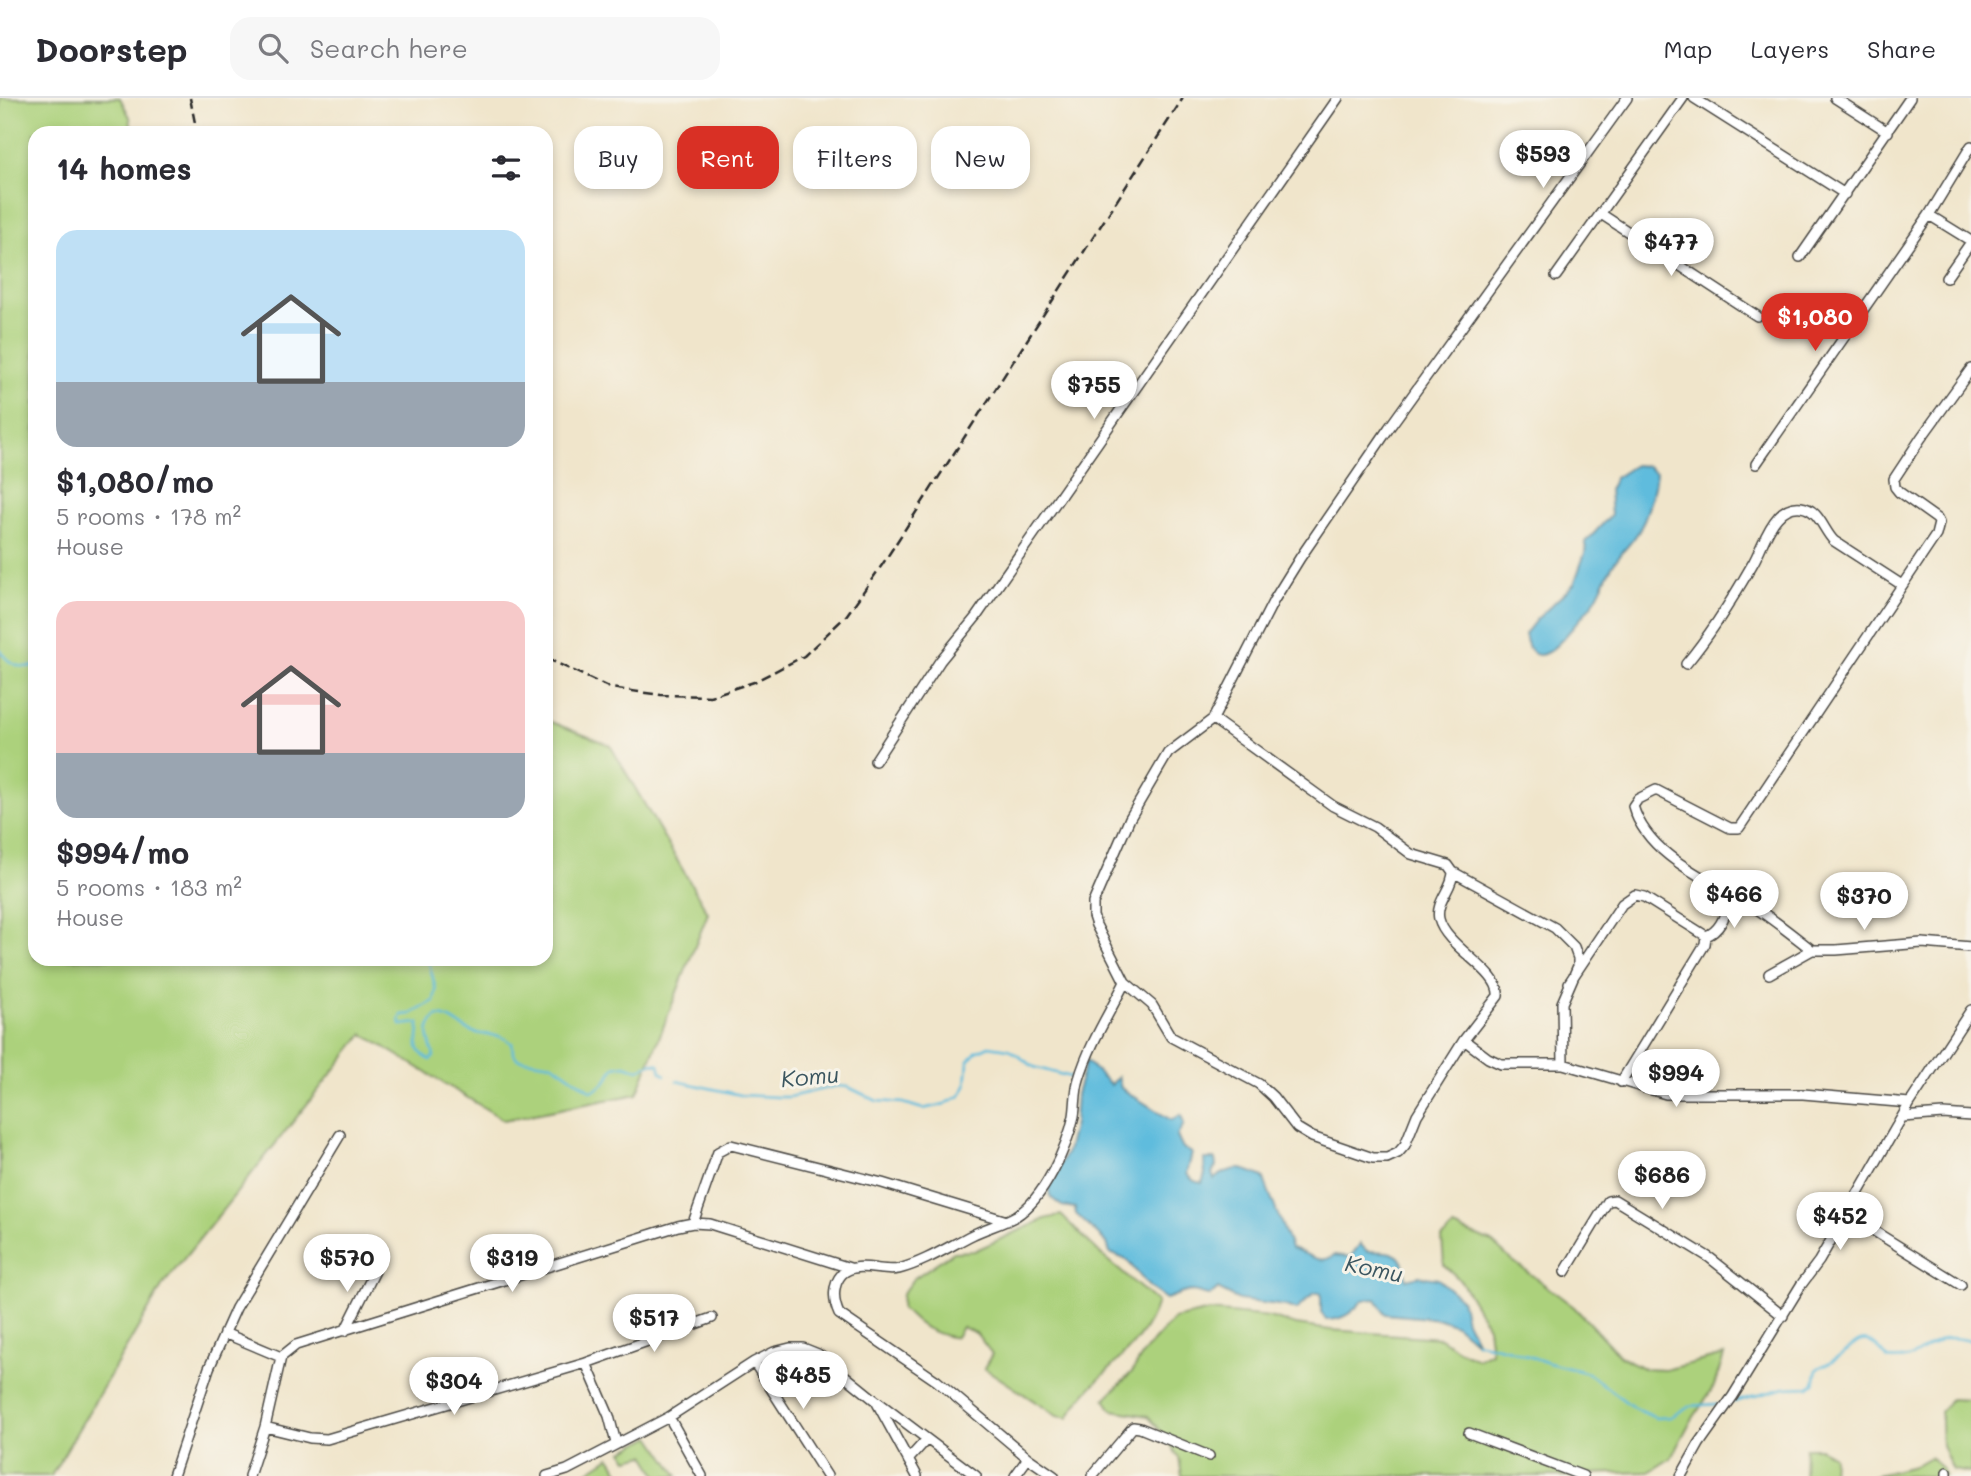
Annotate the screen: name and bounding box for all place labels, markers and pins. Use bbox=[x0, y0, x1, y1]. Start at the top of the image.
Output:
pin: $593 bbox=[1502, 130, 1584, 190]
pin: $477 bbox=[1630, 218, 1712, 278]
pin: $1,080 bbox=[1758, 294, 1872, 353]
pin: $755 bbox=[1053, 362, 1135, 421]
pin: $466 bbox=[1693, 870, 1775, 930]
pin: $370 bbox=[1823, 872, 1905, 932]
pin: $994 bbox=[1635, 1049, 1717, 1109]
pin: $686 bbox=[1621, 1152, 1703, 1211]
pin: $452 bbox=[1799, 1192, 1881, 1252]
pin: $570 bbox=[306, 1234, 388, 1294]
pin: $319 bbox=[471, 1234, 553, 1294]
pin: $517 bbox=[613, 1294, 695, 1354]
pin: $485 bbox=[762, 1352, 844, 1411]
pin: $304 bbox=[413, 1358, 495, 1417]

